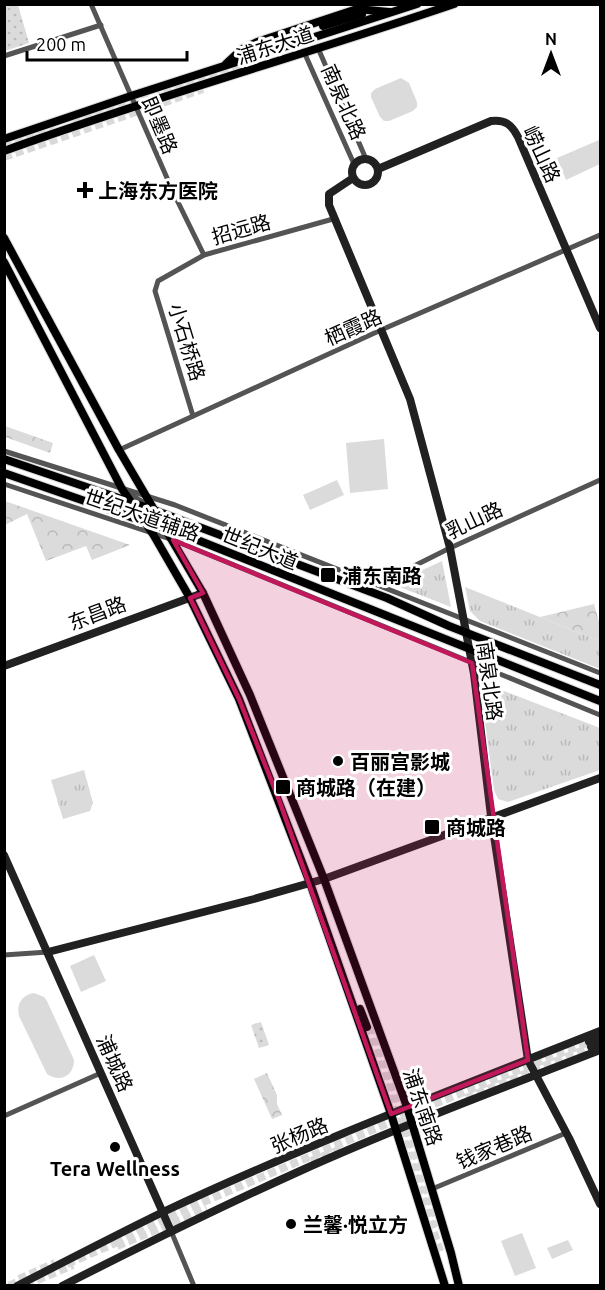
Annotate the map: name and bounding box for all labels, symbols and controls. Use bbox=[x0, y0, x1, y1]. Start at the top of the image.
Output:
street label: 浦东大道 bbox=[233, 22, 317, 68]
scale bar bbox=[27, 24, 188, 62]
north arrow bbox=[521, 24, 581, 84]
text: N bbox=[545, 30, 557, 48]
text: 200 m bbox=[36, 34, 86, 54]
street label: 南泉北路 bbox=[317, 61, 371, 143]
street label: 即墨路 bbox=[138, 93, 182, 157]
street label: 崂山路 bbox=[519, 122, 565, 186]
place label: 上海东方医院 bbox=[98, 179, 218, 202]
marker: 上海东方医院 bbox=[76, 181, 94, 199]
street label: 招远路 bbox=[209, 210, 273, 248]
street label: 小石桥路 bbox=[164, 300, 210, 384]
street label: 栖霞路 bbox=[321, 304, 385, 350]
street label: 世纪大道辅路 bbox=[82, 485, 202, 545]
street label: 乳山路 bbox=[442, 497, 506, 543]
street label: 世纪大道 bbox=[219, 522, 301, 574]
place label: 浦东南路 bbox=[342, 564, 422, 587]
marker: 浦东南路 bbox=[319, 566, 337, 584]
street label: 东昌路 bbox=[65, 592, 129, 634]
street label: 南泉北路 bbox=[473, 640, 507, 722]
place label: 百丽宫影城 bbox=[350, 750, 450, 773]
marker: 百丽宫影城 bbox=[331, 754, 345, 768]
place label: 商城路（在建） bbox=[296, 776, 436, 799]
marker: 商城路（在建） bbox=[274, 778, 292, 796]
place label: 商城路 bbox=[446, 816, 506, 839]
marker: 商城路 bbox=[423, 818, 441, 836]
street label: 浦城路 bbox=[92, 1031, 138, 1095]
street label: 浦东南路 bbox=[399, 1065, 447, 1149]
street label: 张杨路 bbox=[267, 1113, 331, 1157]
street label: 钱家巷路 bbox=[453, 1121, 535, 1173]
marker: Tera Wellness bbox=[108, 1140, 122, 1154]
place label: Tera Wellness bbox=[50, 1157, 180, 1180]
place label: 兰馨·悦立方 bbox=[303, 1213, 408, 1236]
marker: 兰馨·悦立方 bbox=[284, 1217, 298, 1231]

